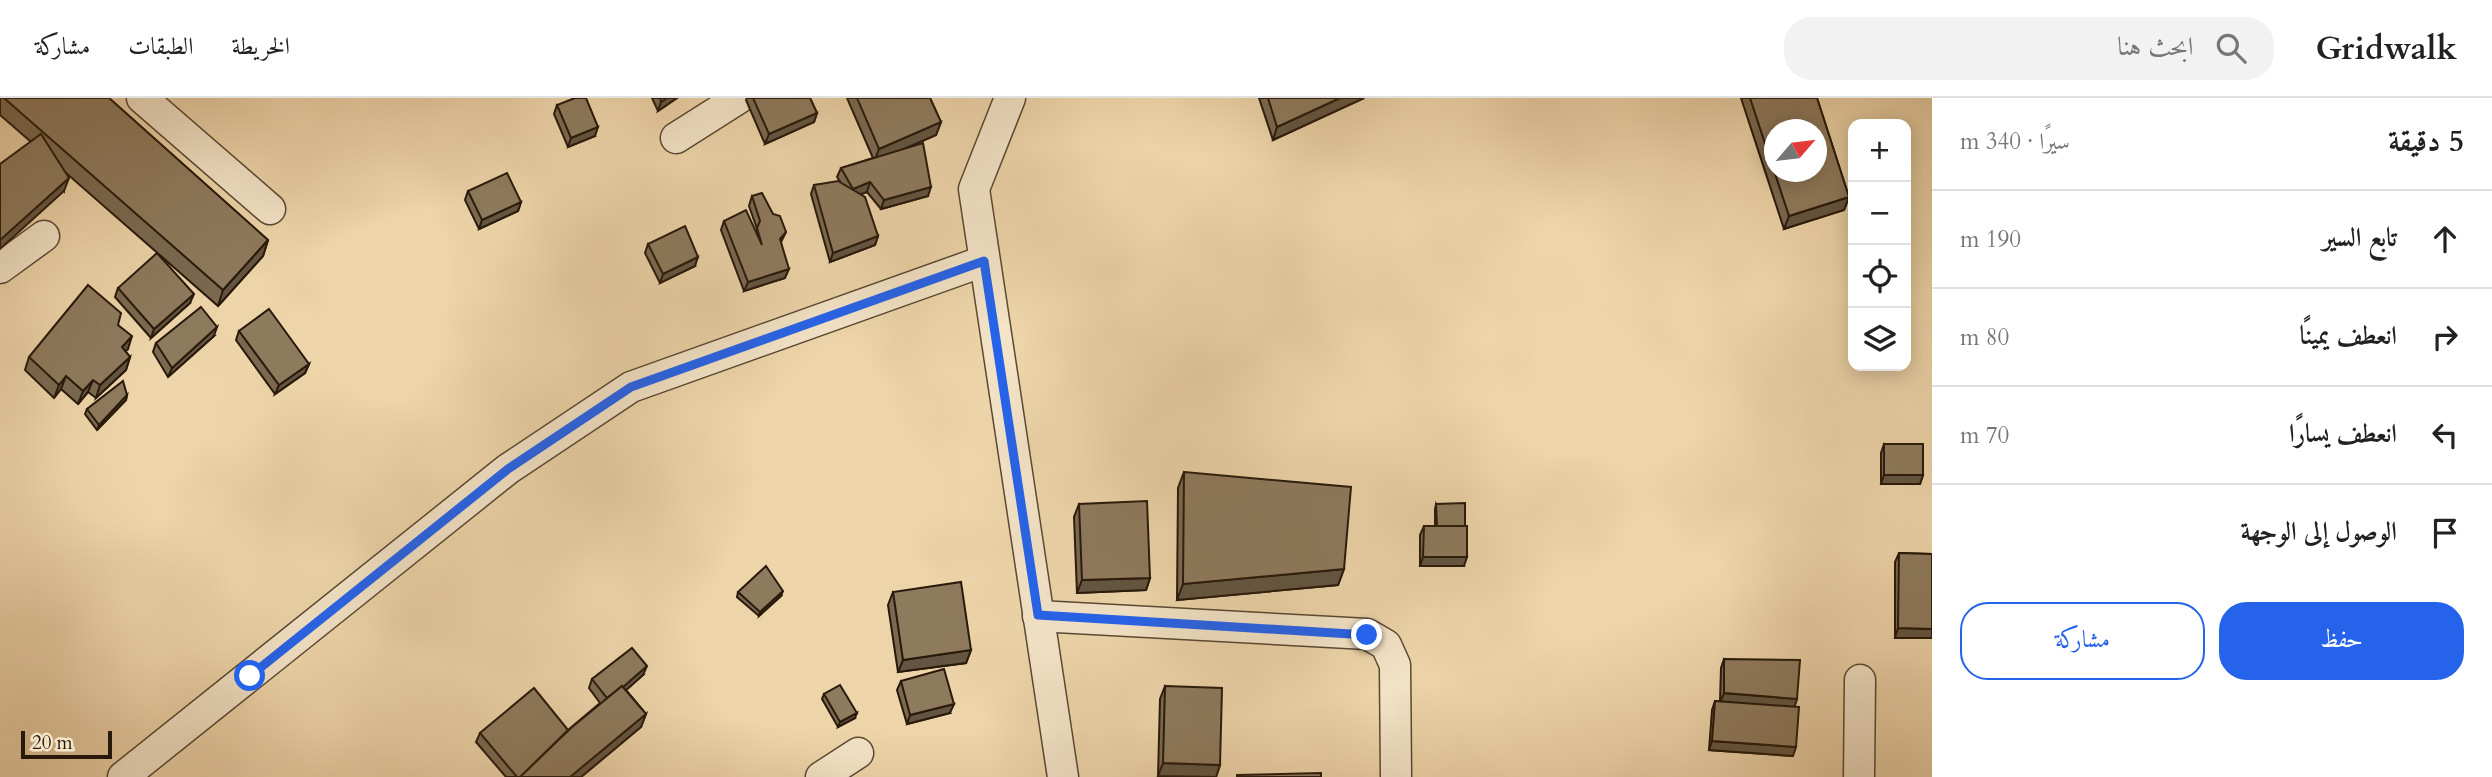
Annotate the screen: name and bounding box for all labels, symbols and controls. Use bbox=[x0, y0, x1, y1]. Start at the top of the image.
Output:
search box bbox=[1784, 17, 2274, 80]
text: Gridwalk bbox=[2316, 26, 2457, 71]
text: ابحث هنا bbox=[2117, 29, 2194, 64]
icon: search bbox=[2212, 29, 2250, 67]
text: مشاركة bbox=[35, 30, 90, 63]
text: الطبقات bbox=[128, 30, 194, 63]
text: الخريطة bbox=[232, 30, 290, 63]
north arrow bbox=[1764, 119, 1827, 182]
map controls bbox=[1848, 119, 1911, 371]
button: + bbox=[1848, 119, 1911, 182]
text: 5 دقيقة bbox=[2388, 121, 2464, 162]
text: سيرًا · 340 m bbox=[1960, 126, 2070, 157]
button: − bbox=[1848, 182, 1911, 245]
text: تابع السير bbox=[2322, 220, 2397, 255]
icon: ahead bbox=[2426, 220, 2464, 258]
text: 190 m bbox=[1960, 224, 2021, 255]
button: locate bbox=[1848, 245, 1911, 308]
button: layers bbox=[1848, 308, 1911, 371]
text: انعطف يمينًا bbox=[2299, 318, 2397, 353]
icon: right bbox=[2426, 318, 2464, 356]
text: 80 m bbox=[1960, 322, 2009, 353]
text: انعطف يسارًا bbox=[2289, 416, 2397, 451]
icon: left bbox=[2426, 416, 2464, 454]
text: 70 m bbox=[1960, 420, 2009, 451]
text: الوصول إلى الوجهة bbox=[2241, 514, 2397, 549]
icon: arrive bbox=[2426, 514, 2464, 552]
button: مشاركة bbox=[1960, 602, 2205, 680]
button: حفظ bbox=[2219, 602, 2464, 680]
route end bbox=[1351, 619, 1382, 650]
route start bbox=[234, 660, 265, 691]
scale bar bbox=[21, 728, 112, 760]
text: 20 m bbox=[32, 730, 73, 756]

